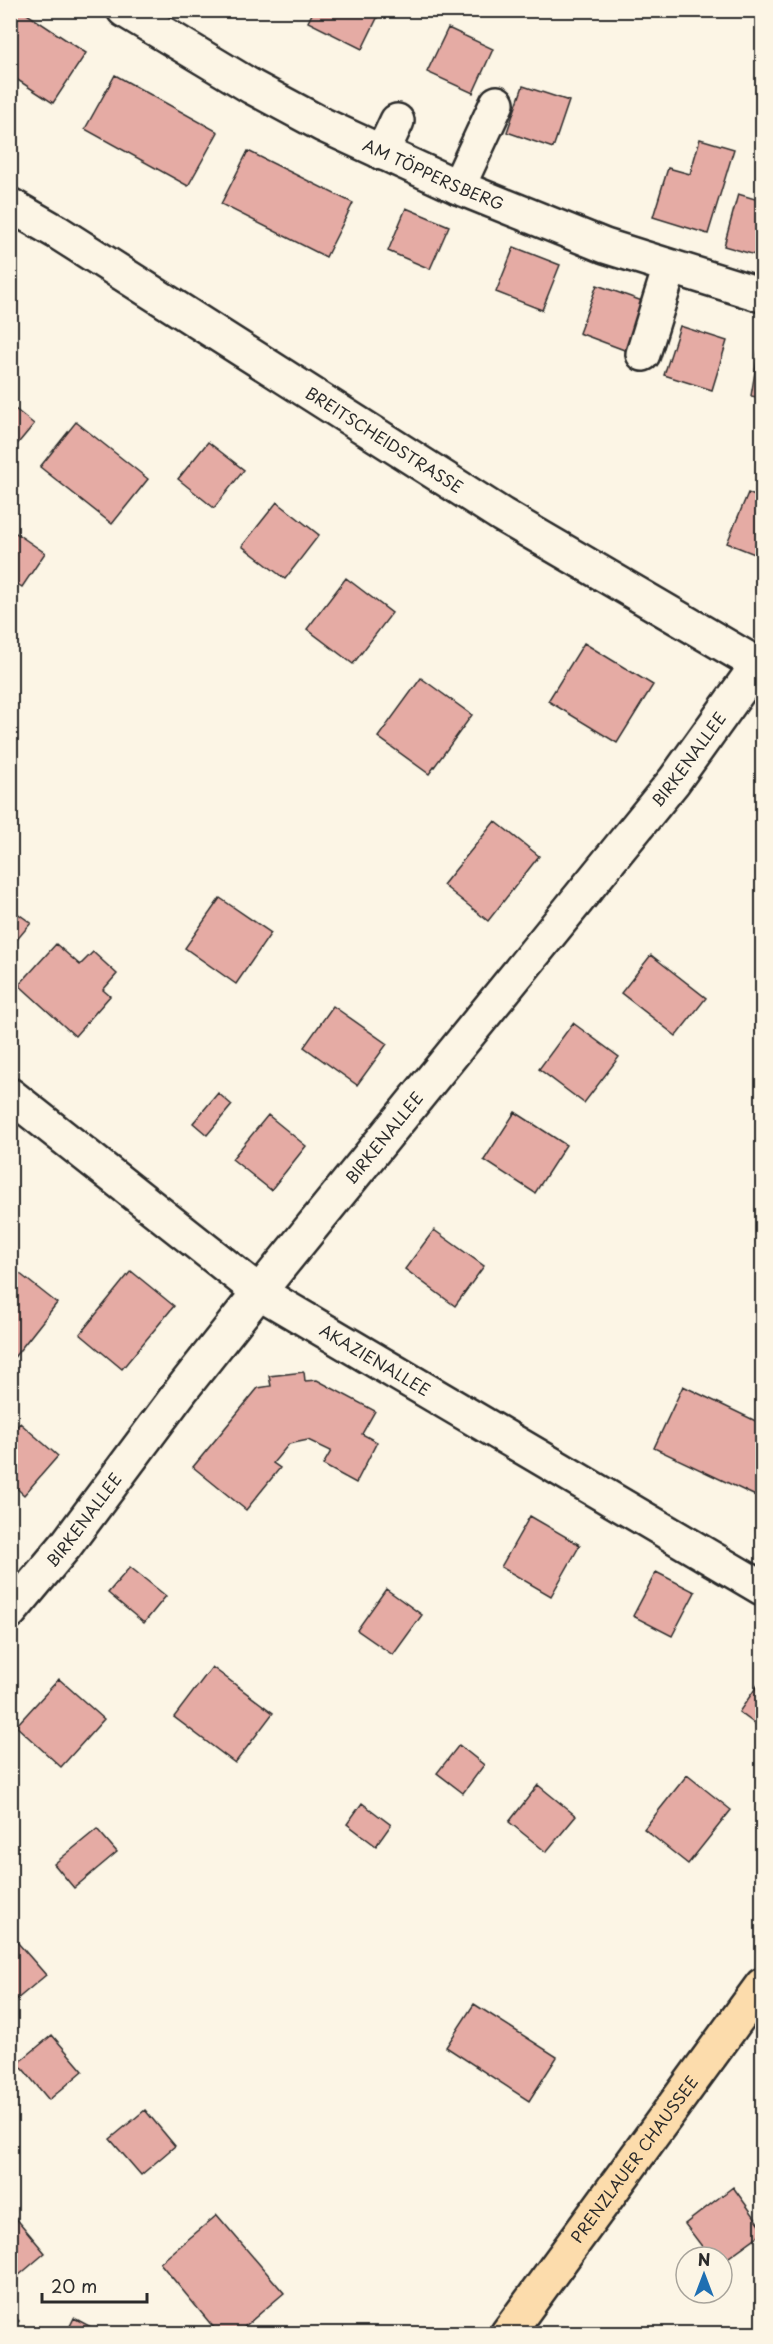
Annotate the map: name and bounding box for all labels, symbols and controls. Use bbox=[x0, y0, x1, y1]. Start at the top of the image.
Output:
street label: AM TÖPPERSBERG bbox=[360, 132, 508, 215]
street label: BREITSCHEIDSTRASSE bbox=[301, 380, 468, 498]
street label: BIRKENALLEE bbox=[645, 706, 731, 811]
street label: BIRKENALLEE bbox=[339, 1086, 428, 1189]
street label: AKAZIENALLEE bbox=[316, 1317, 435, 1401]
street label: BIRKENALLEE bbox=[40, 1467, 127, 1572]
street label: PRENZLAUER CHAUSSEE bbox=[564, 2070, 703, 2248]
north arrow bbox=[674, 2245, 734, 2305]
text: N bbox=[698, 2247, 710, 2271]
scale bar bbox=[42, 2266, 147, 2304]
text: 20 m bbox=[51, 2272, 97, 2299]

